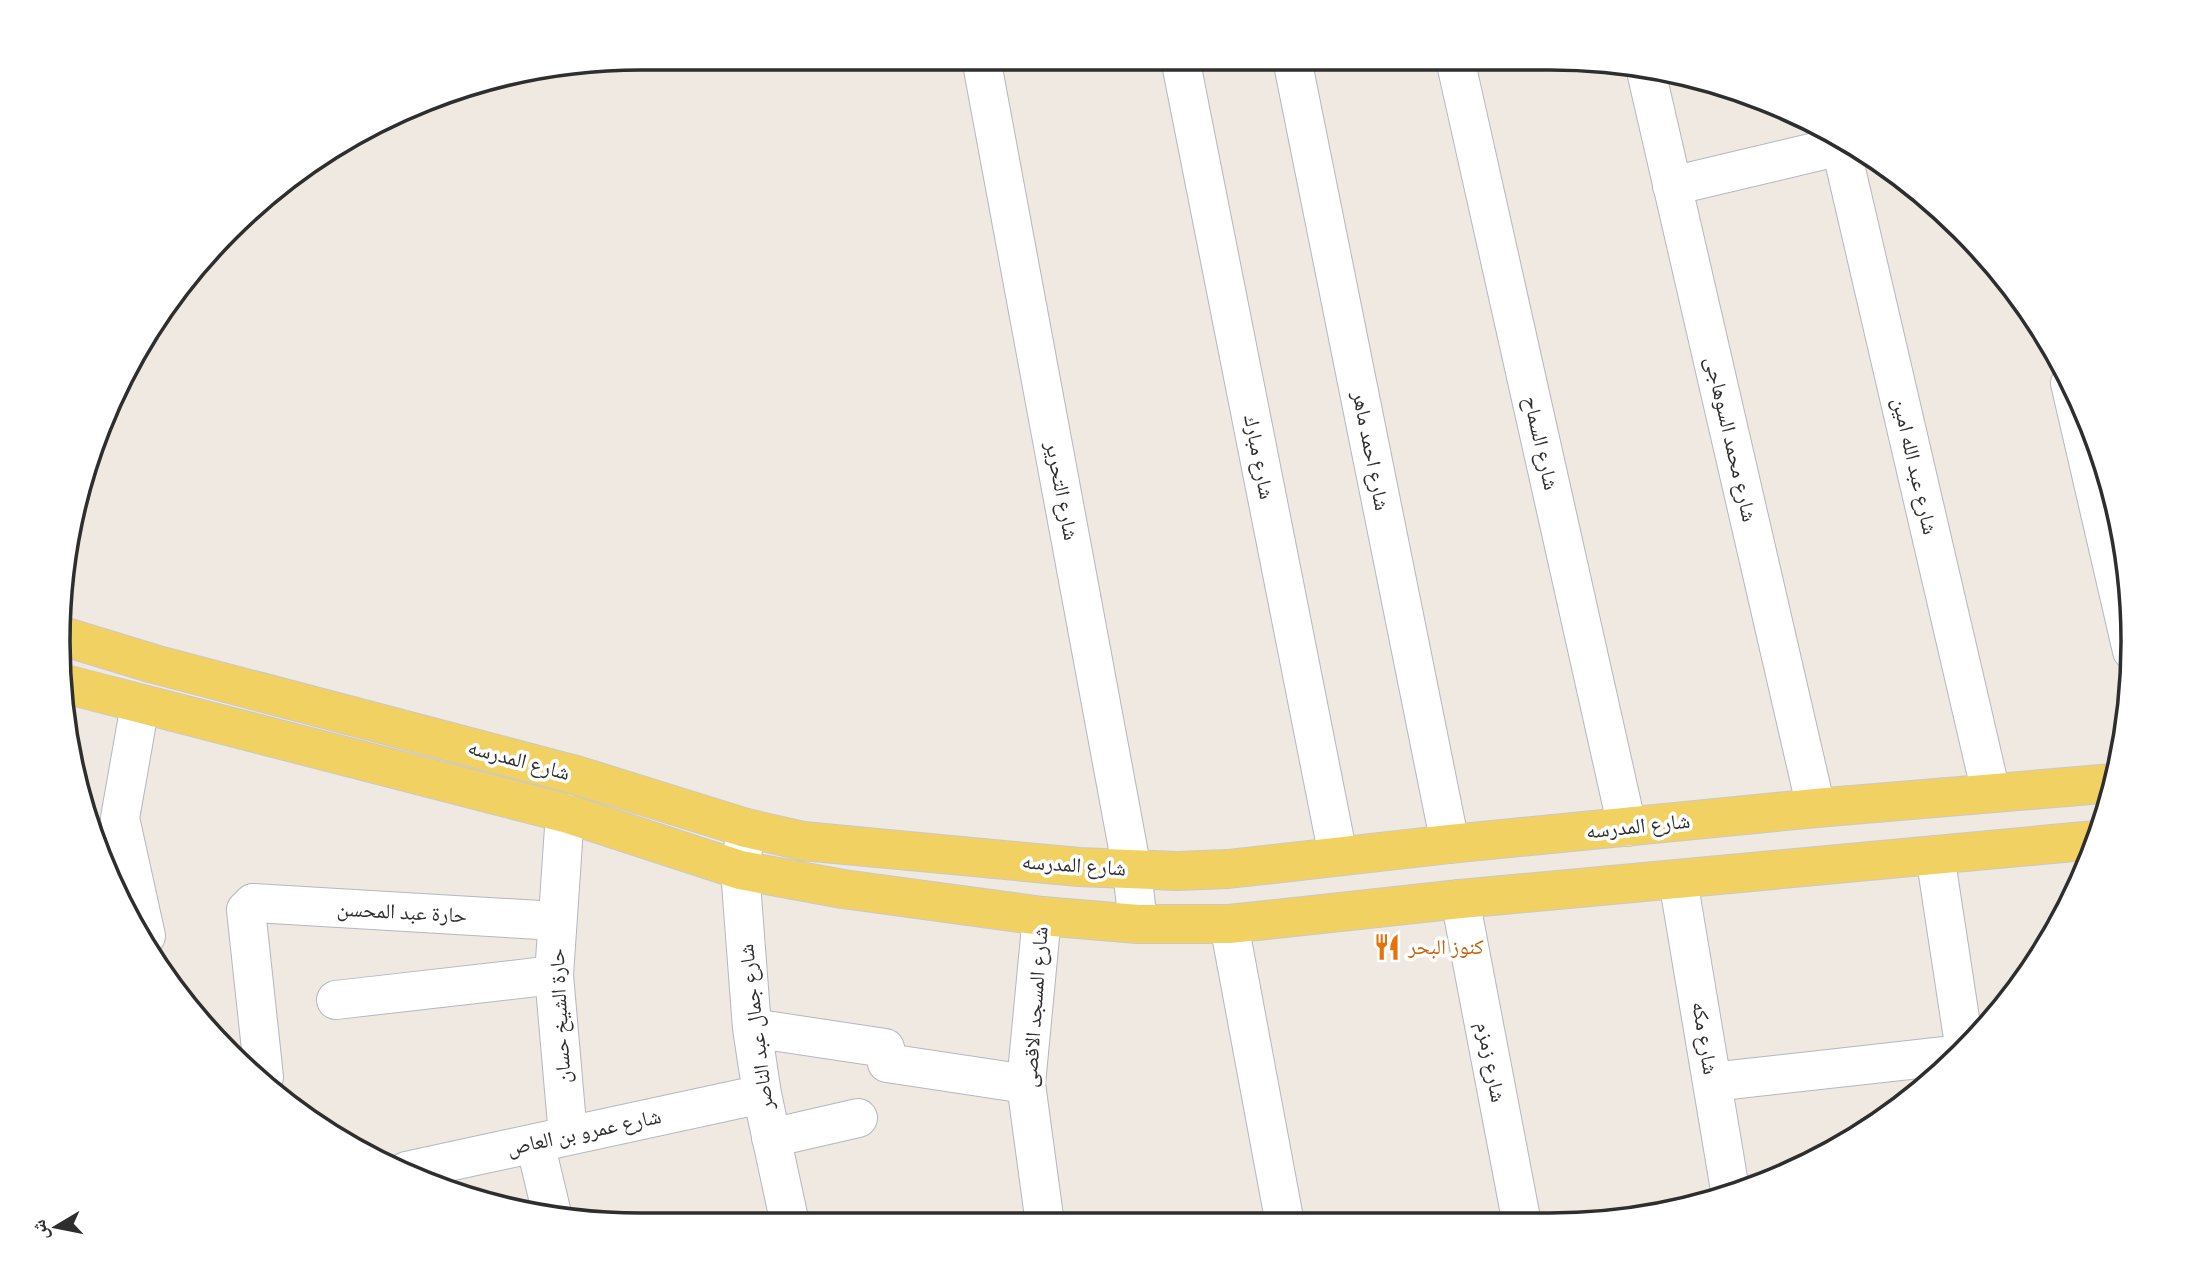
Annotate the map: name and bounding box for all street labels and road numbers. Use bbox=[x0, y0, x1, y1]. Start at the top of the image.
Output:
street label: شارع محمد السوهاجى bbox=[1699, 354, 1763, 524]
street label: شارع احمد ماهر bbox=[1347, 388, 1395, 513]
street label: شارع السماح bbox=[1518, 394, 1564, 492]
street label: شارع عبد الله امين bbox=[1887, 395, 1943, 537]
street label: شارع مبارك bbox=[1238, 412, 1280, 502]
street label: شارع التحرير bbox=[1040, 438, 1084, 543]
street label: شارع المدرسه bbox=[465, 734, 573, 786]
street label: شارع المدرسه bbox=[1585, 808, 1691, 844]
street label: شارع المدرسه bbox=[1021, 848, 1127, 882]
street label: حارة عبد المحسن bbox=[336, 896, 468, 928]
street label: شارع المسجد الاقصى bbox=[1016, 926, 1054, 1088]
street label: شارع جمال عبد الناصر bbox=[733, 942, 779, 1113]
street label: حارة الشيخ حسان bbox=[543, 948, 577, 1084]
street label: شارع مكه bbox=[1686, 1000, 1724, 1076]
street label: شارع زمزم bbox=[1470, 1020, 1512, 1105]
street label: شارع عمرو بن العاص bbox=[505, 1103, 663, 1161]

